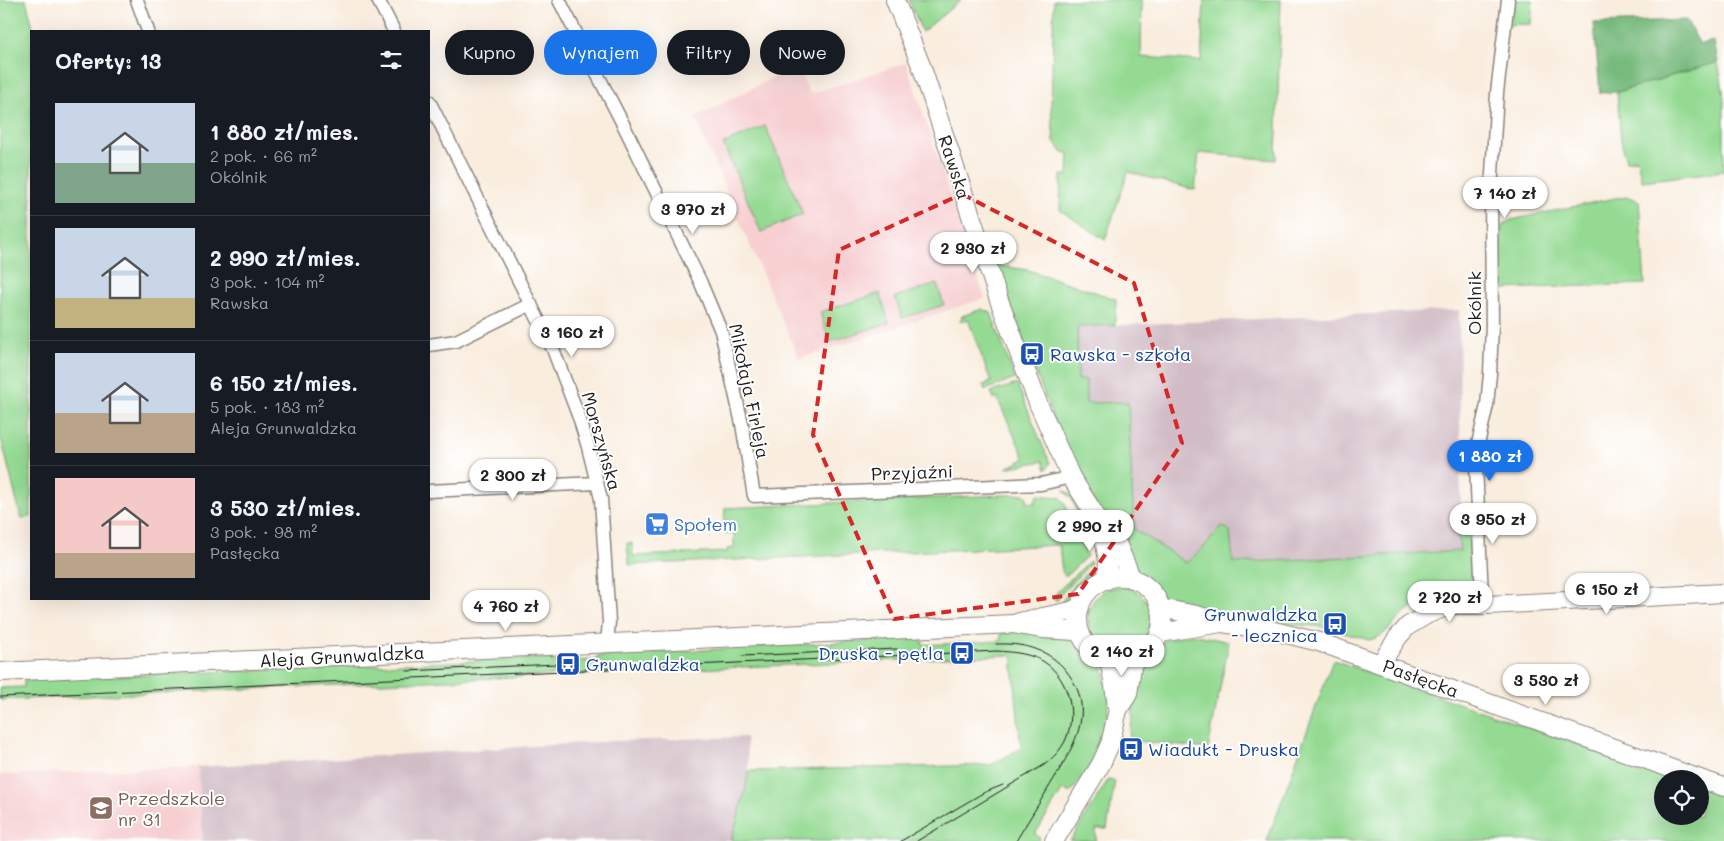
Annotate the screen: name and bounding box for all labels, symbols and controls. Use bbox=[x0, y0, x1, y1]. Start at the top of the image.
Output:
chip: Kupno bbox=[445, 30, 534, 75]
chip: Wynajem bbox=[544, 30, 657, 75]
chip: Filtry bbox=[667, 30, 750, 75]
chip: Nowe bbox=[760, 30, 845, 75]
icon: filters bbox=[377, 46, 405, 74]
text: Oferty: 13 bbox=[55, 47, 161, 74]
text: 1 880 zł/mies. bbox=[210, 118, 359, 145]
icon: home bbox=[95, 123, 155, 183]
street label: Rawska bbox=[933, 132, 977, 202]
text: 2 pok. · 66 m² bbox=[210, 145, 317, 166]
text: Okólnik bbox=[210, 166, 267, 187]
pin: 7 140 zł bbox=[1453, 176, 1557, 219]
text: 7 140 zł bbox=[1474, 182, 1536, 203]
pin: 3 970 zł bbox=[641, 192, 745, 235]
text: 3 970 zł bbox=[661, 198, 725, 219]
pin: 2 930 zł bbox=[921, 232, 1025, 274]
text: 2 930 zł bbox=[941, 237, 1005, 258]
text: 2 990 zł/mies. bbox=[210, 244, 361, 271]
icon: home bbox=[95, 248, 155, 308]
text: 3 pok. · 104 m² bbox=[210, 271, 325, 292]
street label: Okólnik bbox=[1462, 271, 1486, 335]
text: Rawska bbox=[210, 292, 269, 313]
pin: 3 160 zł bbox=[520, 316, 624, 358]
text: 3 160 zł bbox=[541, 321, 603, 342]
street label: Mikołaja Firleja bbox=[724, 321, 776, 461]
bus stop icon: Rawska - szkoła bbox=[1019, 341, 1045, 367]
place label: Rawska - szkoła bbox=[1050, 342, 1191, 366]
text: 6 150 zł/mies. bbox=[210, 369, 358, 396]
icon: home bbox=[95, 373, 155, 433]
street label: Morszyńska bbox=[576, 389, 628, 493]
text: 5 pok. · 183 m² bbox=[210, 396, 324, 417]
text: Aleja Grunwaldzka bbox=[210, 417, 357, 438]
pin: 1 880 zł bbox=[1438, 440, 1542, 482]
text: 1 880 zł bbox=[1458, 445, 1522, 466]
pin: 2 300 zł bbox=[461, 458, 565, 501]
street label: Przyjaźni bbox=[871, 459, 953, 485]
text: 2 300 zł bbox=[480, 464, 546, 485]
text: 3 530 zł/mies. bbox=[210, 494, 361, 521]
icon: home bbox=[95, 498, 155, 558]
pin: 3 950 zł bbox=[1441, 502, 1545, 545]
text: 3 950 zł bbox=[1460, 508, 1526, 529]
pin: 2 990 zł bbox=[1038, 510, 1142, 552]
supermarket icon: Społem bbox=[644, 511, 670, 537]
place label: Społem bbox=[674, 512, 737, 536]
text: 2 990 zł bbox=[1058, 515, 1122, 536]
text: 3 pok. · 98 m² bbox=[210, 521, 317, 542]
text: Pasłęcka bbox=[210, 542, 280, 563]
pin: 6 150 zł bbox=[1555, 572, 1659, 615]
text: 6 150 zł bbox=[1576, 578, 1638, 599]
pin: 2 720 zł bbox=[1398, 580, 1502, 623]
text: 2 720 zł bbox=[1418, 586, 1482, 607]
pin: 4 760 zł bbox=[454, 590, 558, 632]
text: 4 760 zł bbox=[473, 595, 539, 616]
place label: Grunwaldzka - lecznica bbox=[1204, 602, 1318, 647]
bus stop icon: Grunwaldzka - lecznica bbox=[1322, 611, 1348, 637]
pin: 2 140 zł bbox=[1070, 634, 1174, 677]
street label: Aleja Grunwaldzka bbox=[259, 640, 425, 672]
bus stop icon: Druska - pętla bbox=[949, 640, 975, 666]
text: 2 140 zł bbox=[1091, 640, 1153, 661]
place label: Druska - pętla bbox=[818, 641, 944, 665]
bus stop icon: Grunwaldzka bbox=[555, 651, 581, 677]
place label: Grunwaldzka bbox=[586, 652, 700, 676]
street label: Pasłęcka bbox=[1380, 653, 1462, 703]
pin: 3 530 zł bbox=[1494, 664, 1598, 706]
text: 3 530 zł bbox=[1513, 669, 1579, 690]
bus stop icon: Wiadukt - Druska bbox=[1118, 736, 1144, 762]
place label: Wiadukt - Druska bbox=[1148, 737, 1299, 761]
map controls bbox=[1654, 770, 1709, 825]
button: locate bbox=[1654, 770, 1709, 825]
place label: Przedszkole nr 31 bbox=[118, 786, 225, 831]
school or university icon: Przedszkole nr 31 bbox=[88, 795, 114, 821]

